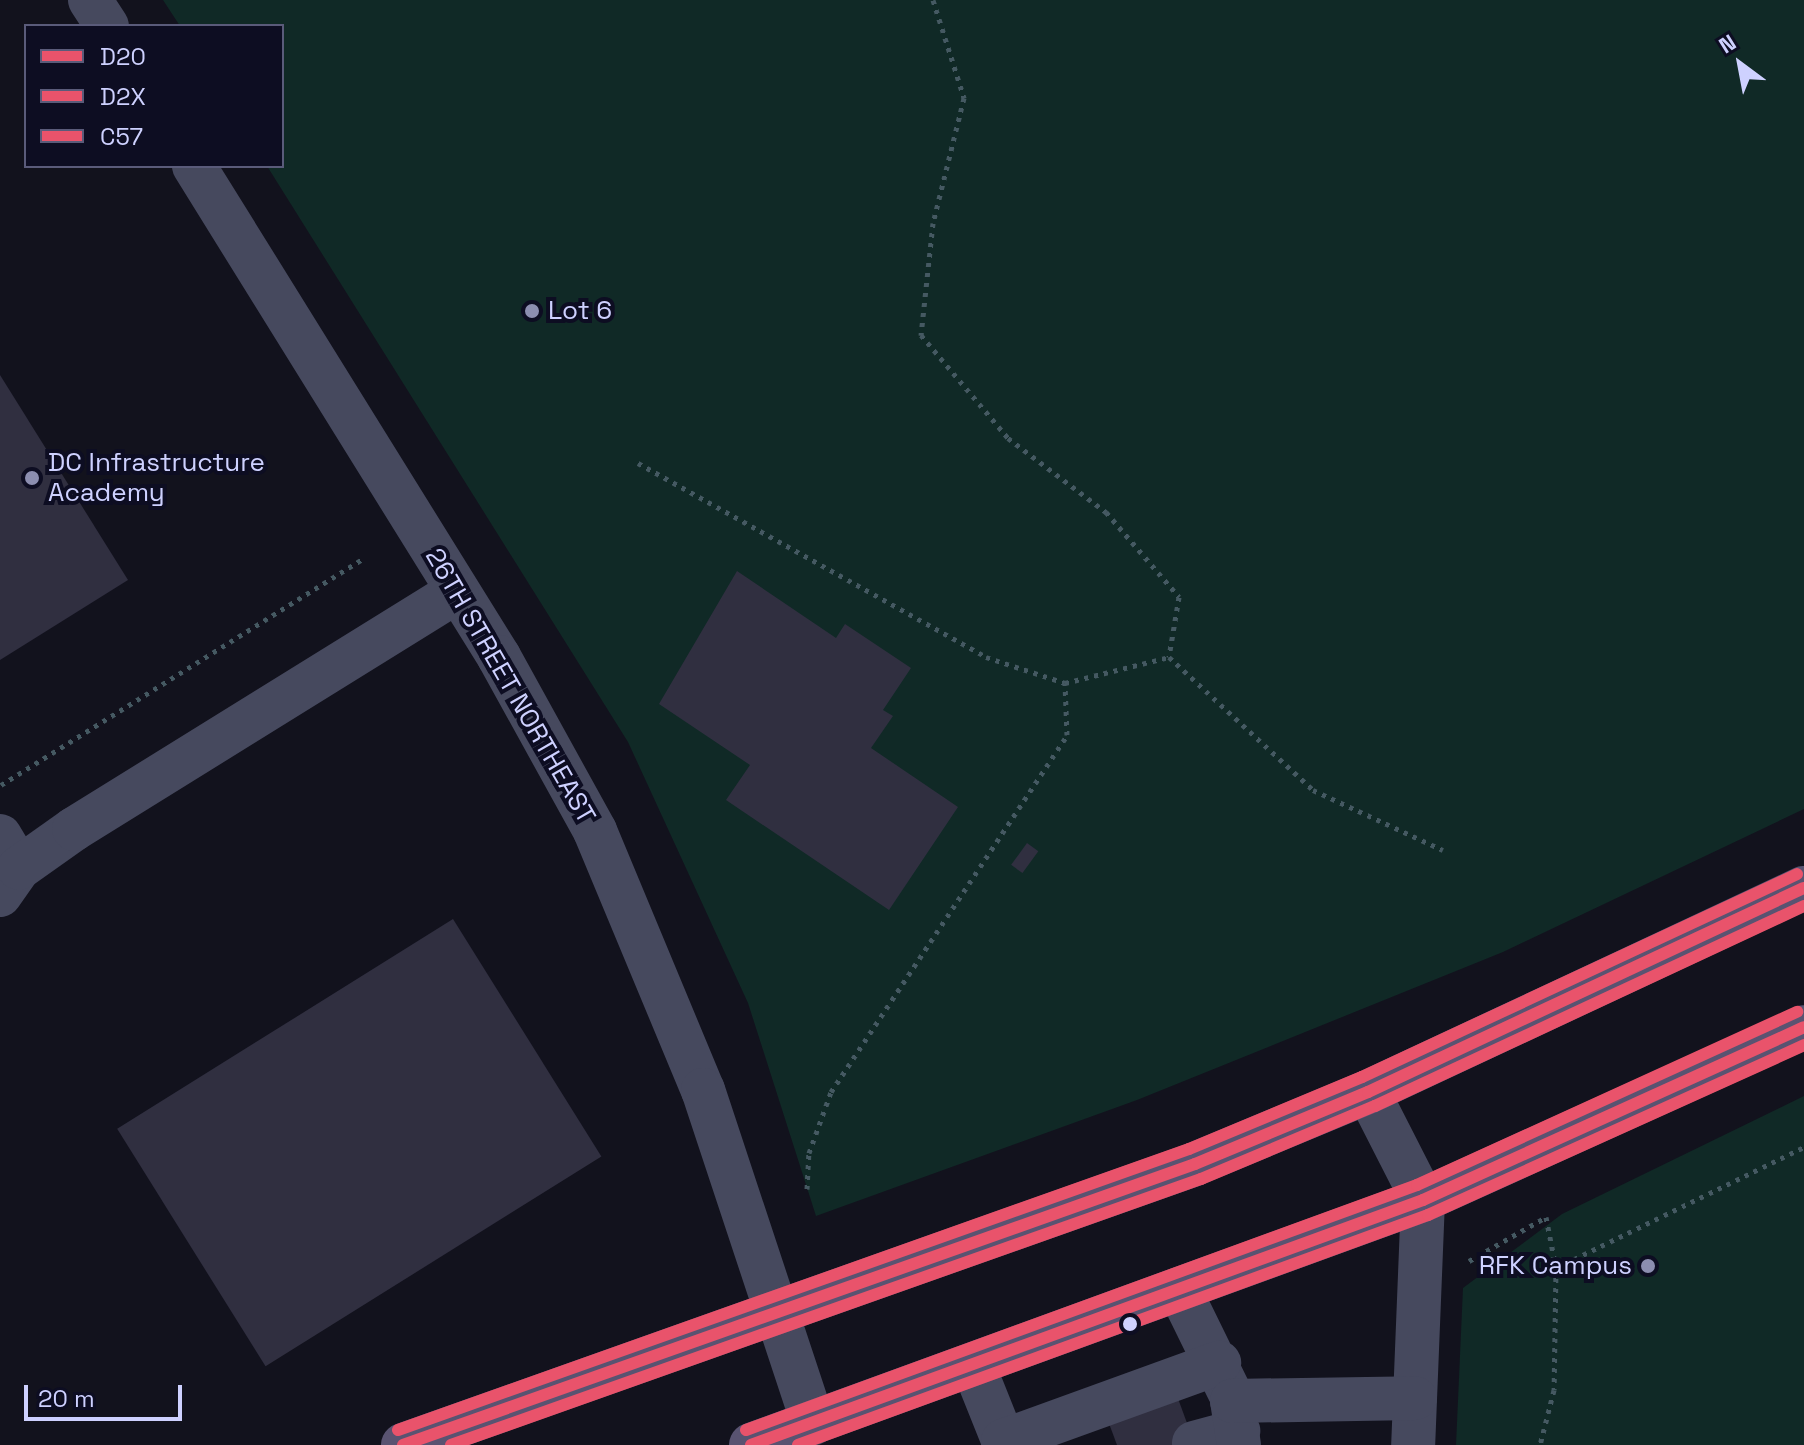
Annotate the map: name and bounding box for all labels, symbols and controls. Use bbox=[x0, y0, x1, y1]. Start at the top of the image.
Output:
legend bbox=[24, 24, 284, 168]
north arrow bbox=[1700, 24, 1780, 104]
text: N bbox=[1714, 28, 1741, 59]
text: D20 bbox=[100, 41, 146, 72]
text: D2X bbox=[100, 81, 146, 112]
text: C57 bbox=[100, 121, 143, 152]
place label: Lot 6 bbox=[548, 295, 612, 327]
marker: Lot 6 bbox=[523, 302, 541, 320]
place label: DC Infrastructure Academy bbox=[48, 447, 265, 508]
marker: DC Infrastructure Academy bbox=[23, 469, 41, 487]
street label: 26TH STREET NORTHEAST bbox=[418, 543, 602, 829]
place label: RFK Campus bbox=[1479, 1250, 1632, 1282]
marker: RFK Campus bbox=[1639, 1257, 1657, 1275]
unlabelled marker bbox=[1122, 1316, 1138, 1332]
scale bar bbox=[28, 1369, 186, 1419]
text: 20 m bbox=[38, 1383, 95, 1414]

